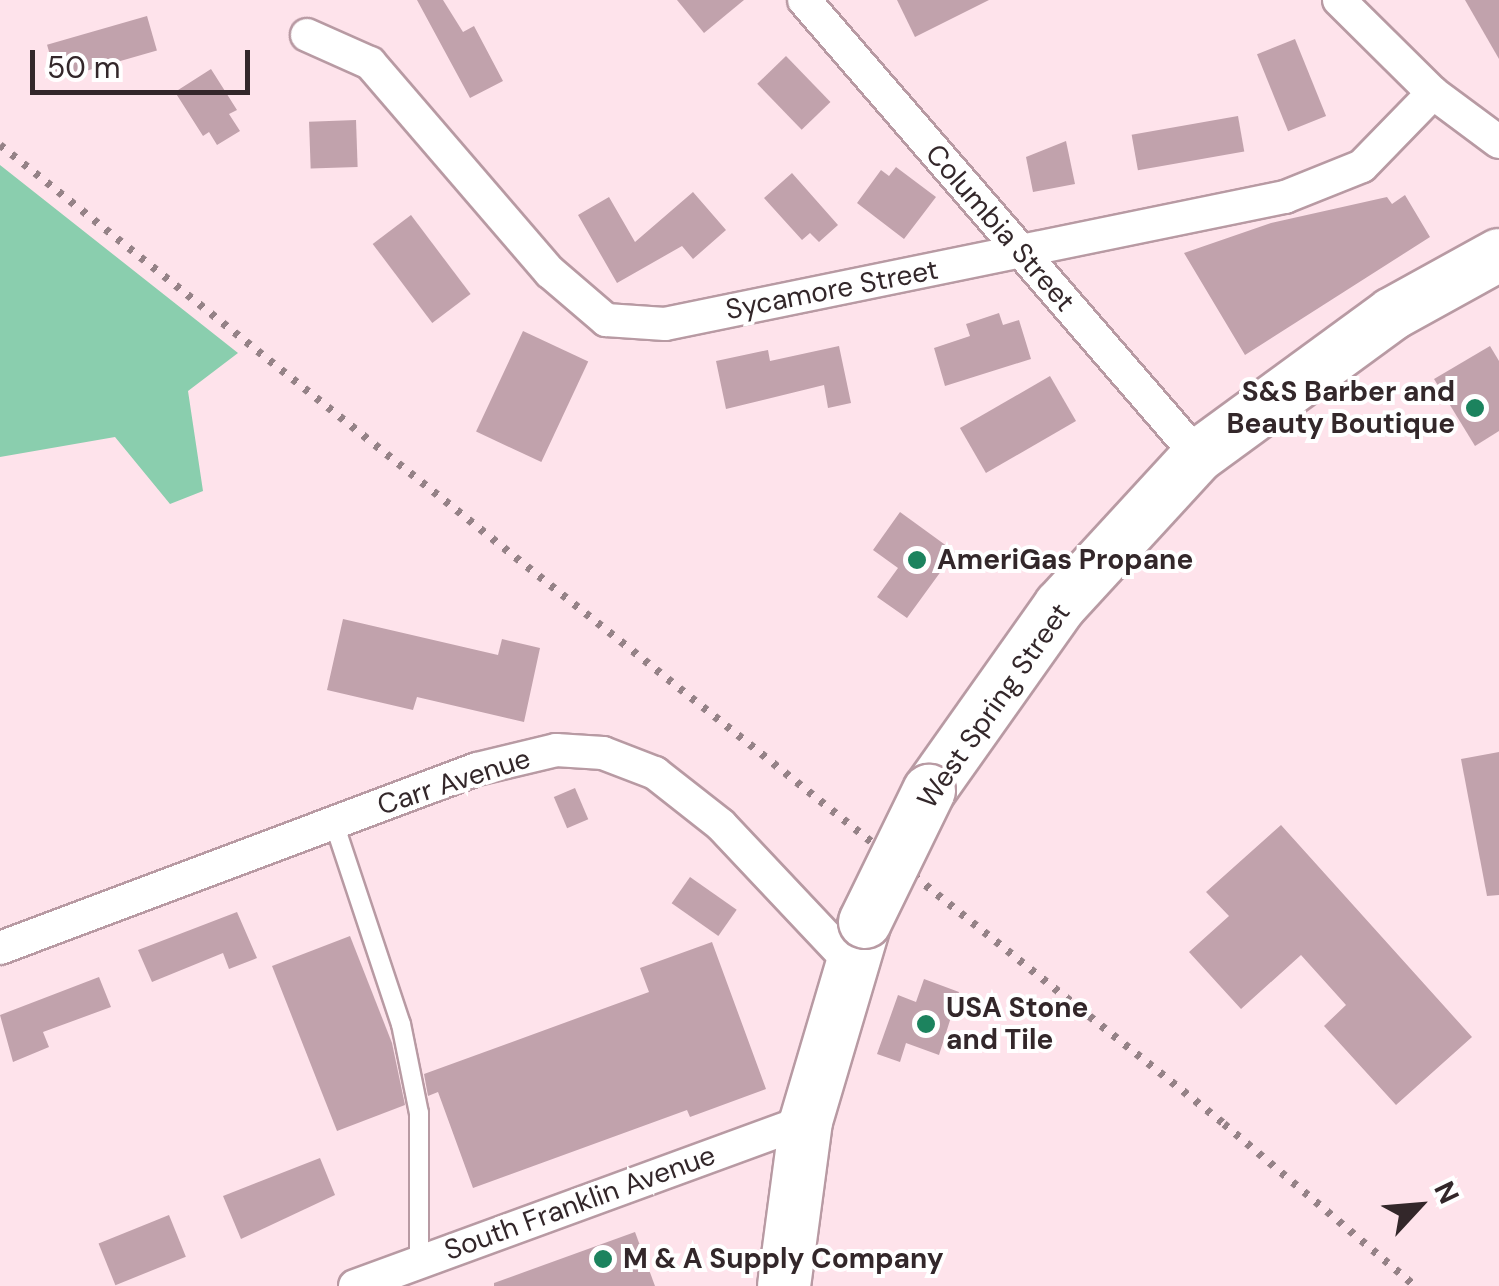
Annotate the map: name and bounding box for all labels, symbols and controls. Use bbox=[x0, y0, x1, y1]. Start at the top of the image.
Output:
scale bar bbox=[35, 30, 255, 92]
text: 50 m bbox=[47, 48, 121, 87]
street label: Columbia Street bbox=[918, 138, 1082, 318]
street label: Sycamore Street bbox=[723, 253, 941, 327]
place label: S&S Barber and Beauty Boutique bbox=[1227, 375, 1455, 441]
marker: S&S Barber and Beauty Boutique bbox=[1464, 397, 1486, 419]
place label: AmeriGas Propane bbox=[937, 543, 1193, 577]
marker: AmeriGas Propane bbox=[906, 549, 928, 571]
street label: West Spring Street bbox=[911, 597, 1077, 815]
street label: Carr Avenue bbox=[373, 742, 535, 822]
place label: USA Stone and Tile bbox=[946, 991, 1088, 1057]
marker: USA Stone and Tile bbox=[915, 1013, 937, 1035]
street label: South Franklin Avenue bbox=[440, 1138, 720, 1268]
north arrow bbox=[1369, 1156, 1469, 1256]
text: N bbox=[1425, 1175, 1468, 1210]
place label: M & A Supply Company bbox=[623, 1242, 944, 1276]
marker: M & A Supply Company bbox=[592, 1248, 614, 1270]

